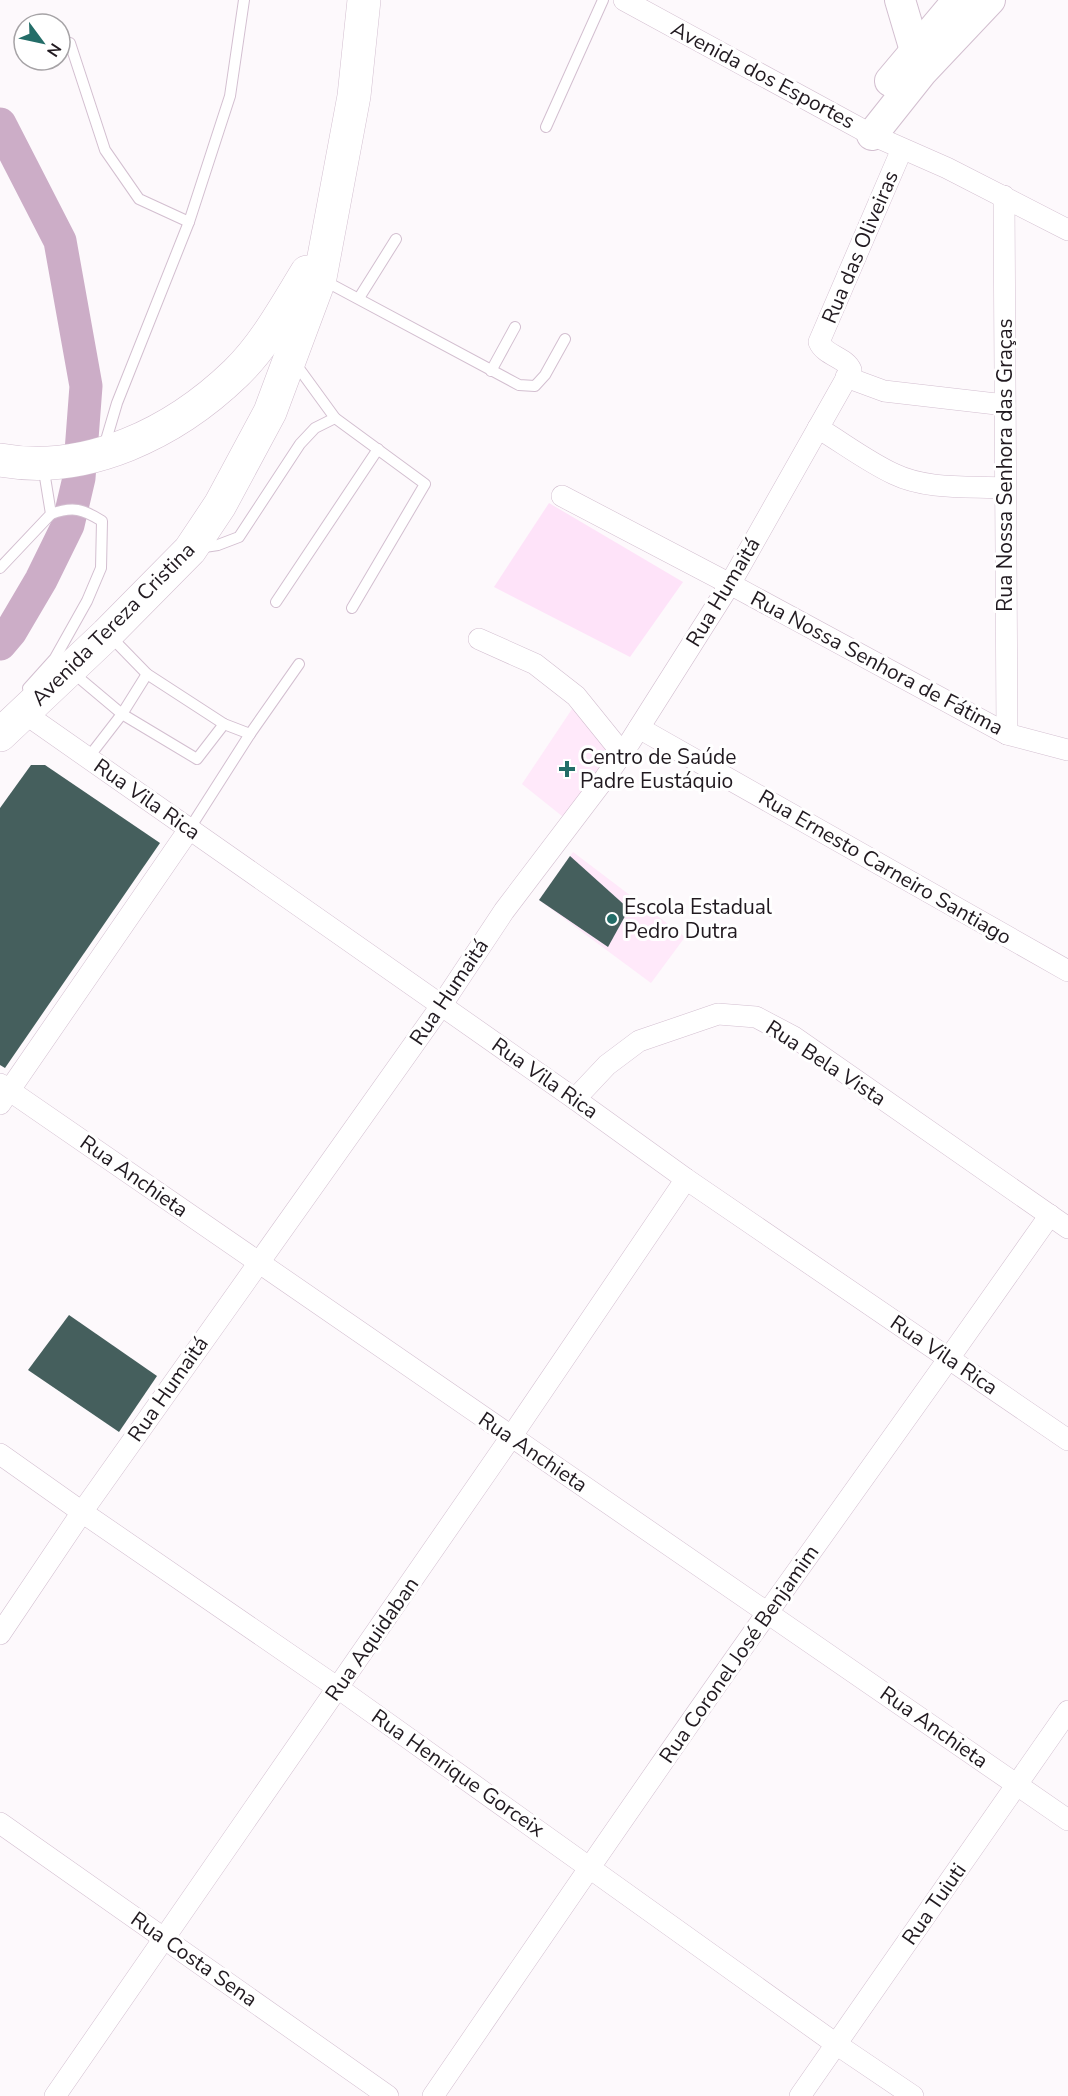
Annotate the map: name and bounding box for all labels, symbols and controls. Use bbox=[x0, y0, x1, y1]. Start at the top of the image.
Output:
north arrow bbox=[12, 12, 72, 72]
street label: Avenida dos Esportes bbox=[666, 15, 860, 135]
text: N bbox=[41, 39, 66, 61]
street label: Rua das Oliveiras bbox=[815, 166, 905, 328]
street label: Rua Nossa Senhora das Graças bbox=[991, 318, 1019, 612]
street label: Rua Humaitá bbox=[679, 532, 767, 652]
street label: Avenida Tereza Cristina bbox=[25, 536, 201, 712]
street label: Rua Nossa Senhora de Fátima bbox=[746, 584, 1008, 742]
place label: Centro de Saúde Padre Eustáquio bbox=[580, 743, 736, 795]
street label: Rua Vila Rica bbox=[88, 752, 206, 846]
marker: Centro de Saúde Padre Eustáquio bbox=[558, 760, 576, 778]
street label: Rua Ernesto Carneiro Santiago bbox=[753, 783, 1017, 951]
place label: Escola Estadual Pedro Dutra bbox=[624, 893, 773, 945]
marker: Escola Estadual Pedro Dutra bbox=[605, 912, 619, 926]
street label: Rua Humaitá bbox=[403, 933, 495, 1051]
street label: Rua Bela Vista bbox=[760, 1014, 892, 1112]
street label: Rua Vila Rica bbox=[486, 1031, 604, 1125]
street label: Rua Anchieta bbox=[74, 1128, 194, 1224]
street label: Rua Vila Rica bbox=[885, 1309, 1003, 1401]
street label: Rua Humaitá bbox=[121, 1331, 215, 1447]
street label: Rua Anchieta bbox=[473, 1405, 593, 1499]
street label: Rua Coronel José Benjamim bbox=[653, 1539, 825, 1769]
street label: Rua Aquidaban bbox=[319, 1572, 425, 1706]
street label: Rua Anchieta bbox=[874, 1679, 994, 1775]
street label: Rua Henrique Gorceix bbox=[366, 1703, 550, 1843]
street label: Rua Tuiuti bbox=[896, 1857, 972, 1951]
street label: Rua Costa Sena bbox=[125, 1905, 263, 2013]

